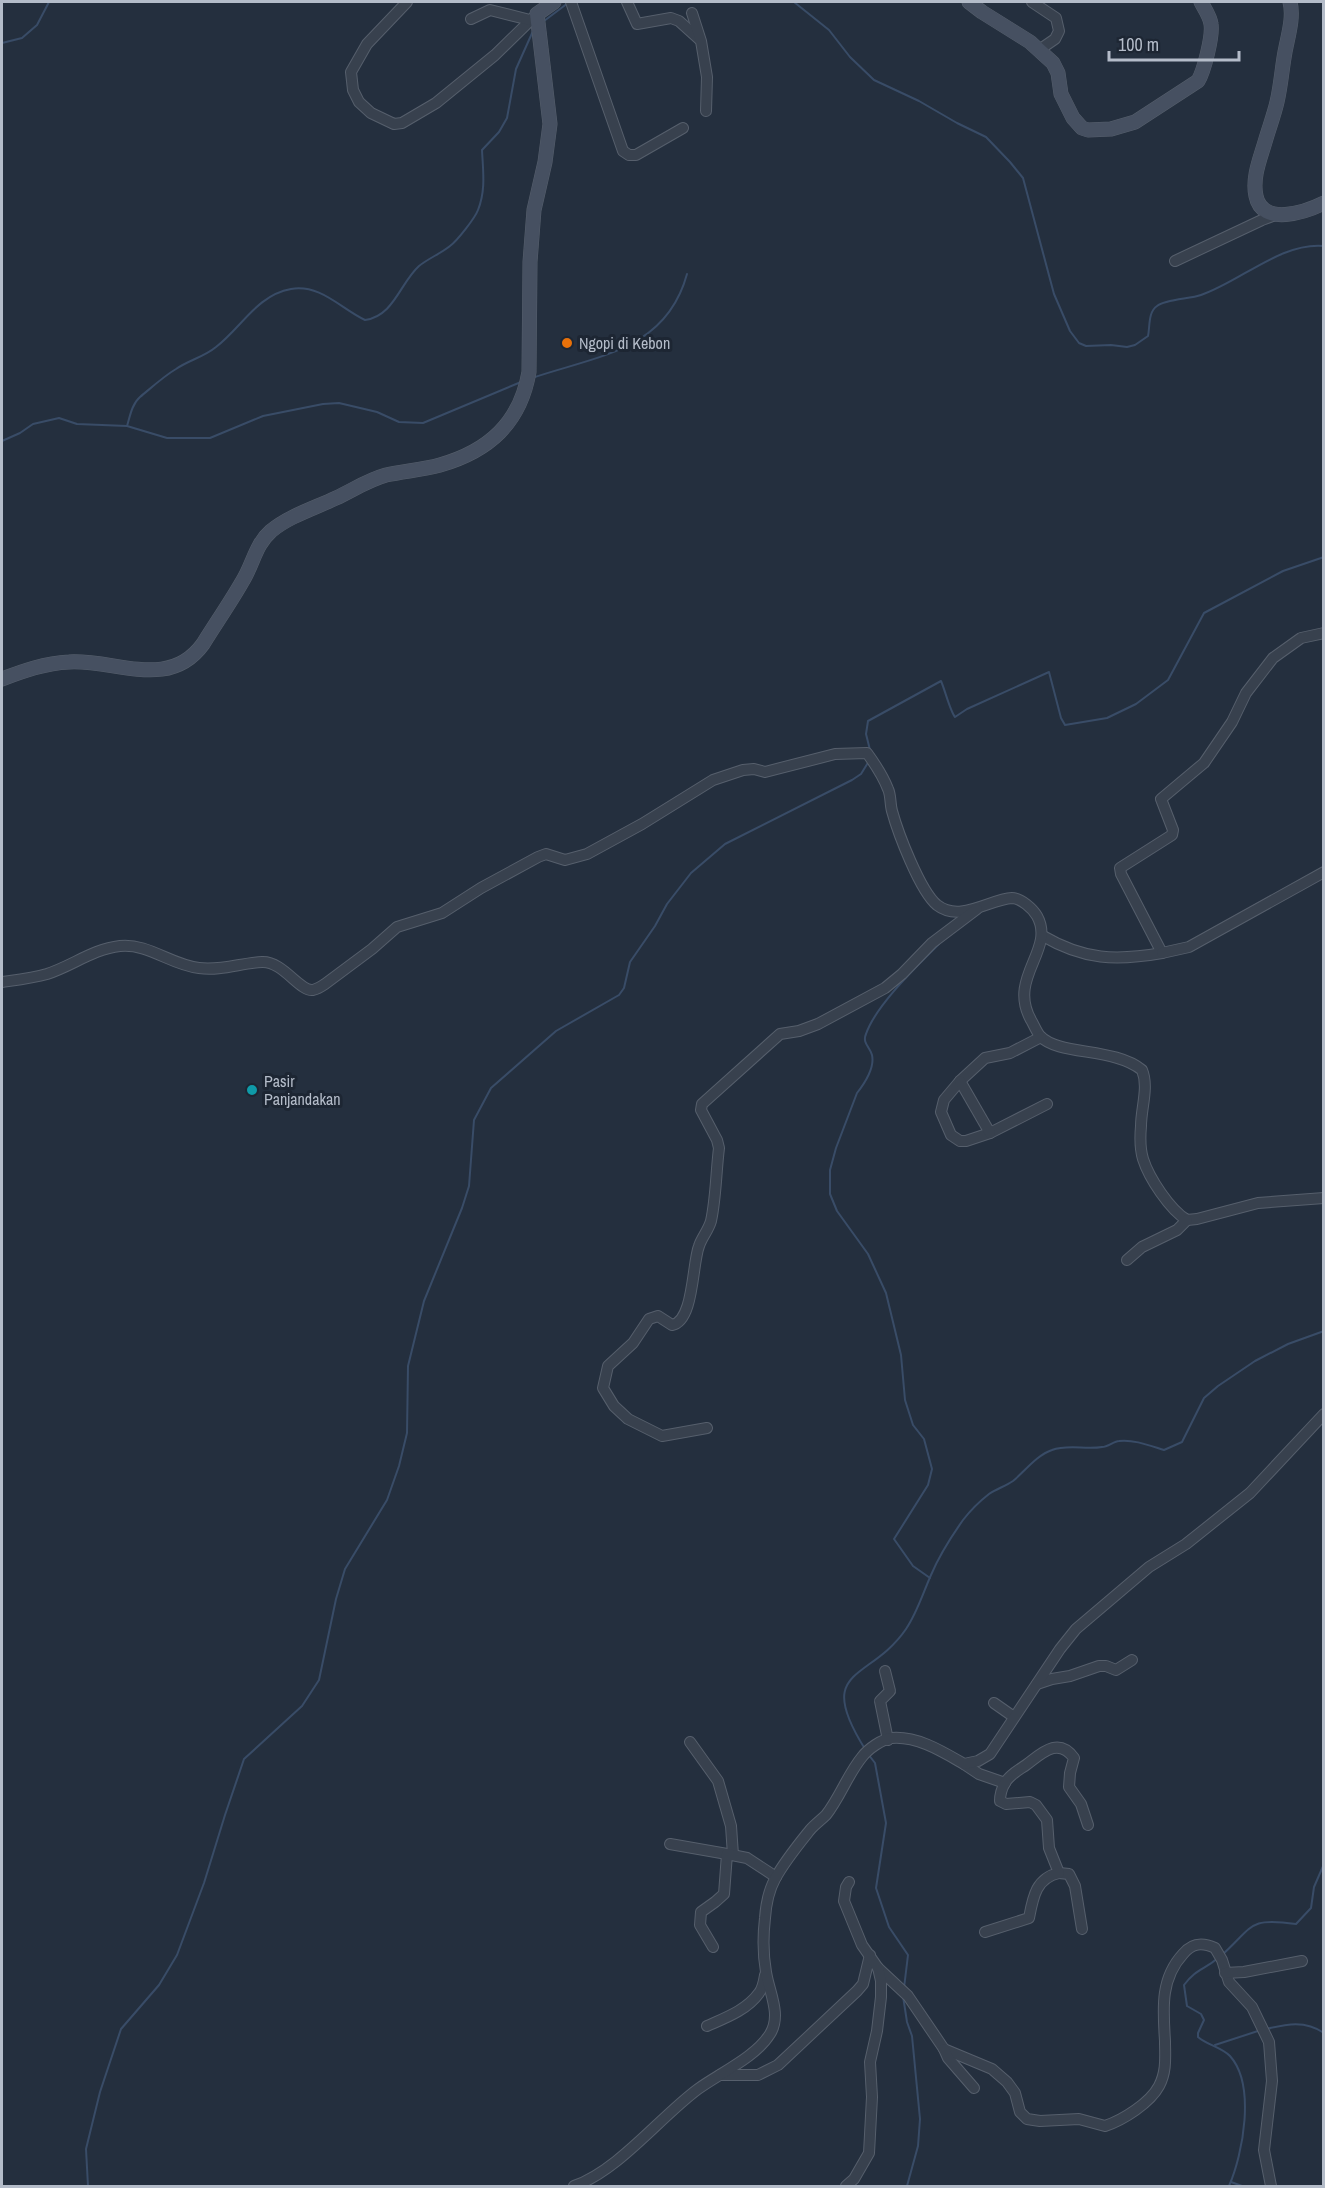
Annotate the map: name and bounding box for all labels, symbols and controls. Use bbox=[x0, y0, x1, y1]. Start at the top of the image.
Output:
scale bar bbox=[1109, 24, 1240, 62]
text: 100 m bbox=[1118, 32, 1159, 57]
place label: Ngopi di Kebon bbox=[579, 332, 670, 354]
marker: Ngopi di Kebon bbox=[560, 336, 574, 350]
place label: Pasir Panjandakan bbox=[264, 1070, 341, 1110]
marker: Pasir Panjandakan bbox=[245, 1083, 259, 1097]

